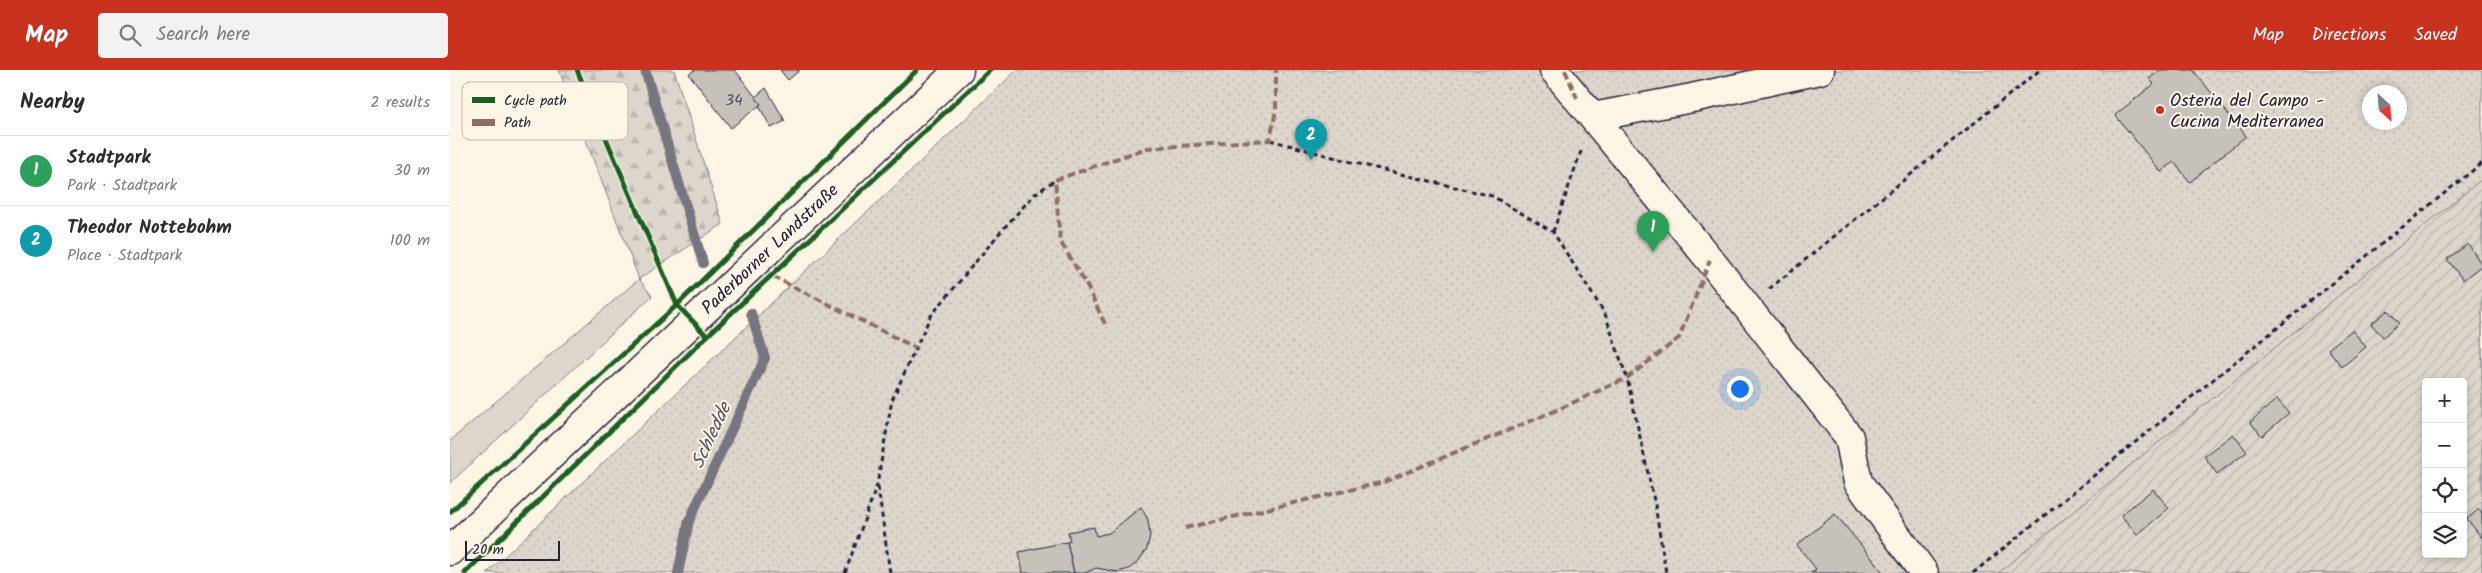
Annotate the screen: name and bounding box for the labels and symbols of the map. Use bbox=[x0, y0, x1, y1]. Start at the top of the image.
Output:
legend bbox=[462, 82, 628, 140]
north arrow bbox=[2362, 85, 2407, 130]
place label: Osteria del Campo - Cucina Mediterranea bbox=[2170, 87, 2324, 137]
house number: 34 bbox=[726, 89, 742, 113]
text: Cycle path bbox=[504, 90, 567, 112]
marker: Osteria del Campo - Cucina Mediterranea bbox=[2154, 104, 2166, 116]
text: Path bbox=[504, 112, 531, 134]
pin: 2 bbox=[1295, 119, 1327, 160]
street label: Paderborner Landstraße bbox=[695, 177, 846, 322]
pin: 1 bbox=[1637, 211, 1669, 252]
your location bbox=[1727, 376, 1753, 402]
water label: Schledde bbox=[684, 396, 741, 474]
scale bar bbox=[465, 538, 560, 561]

